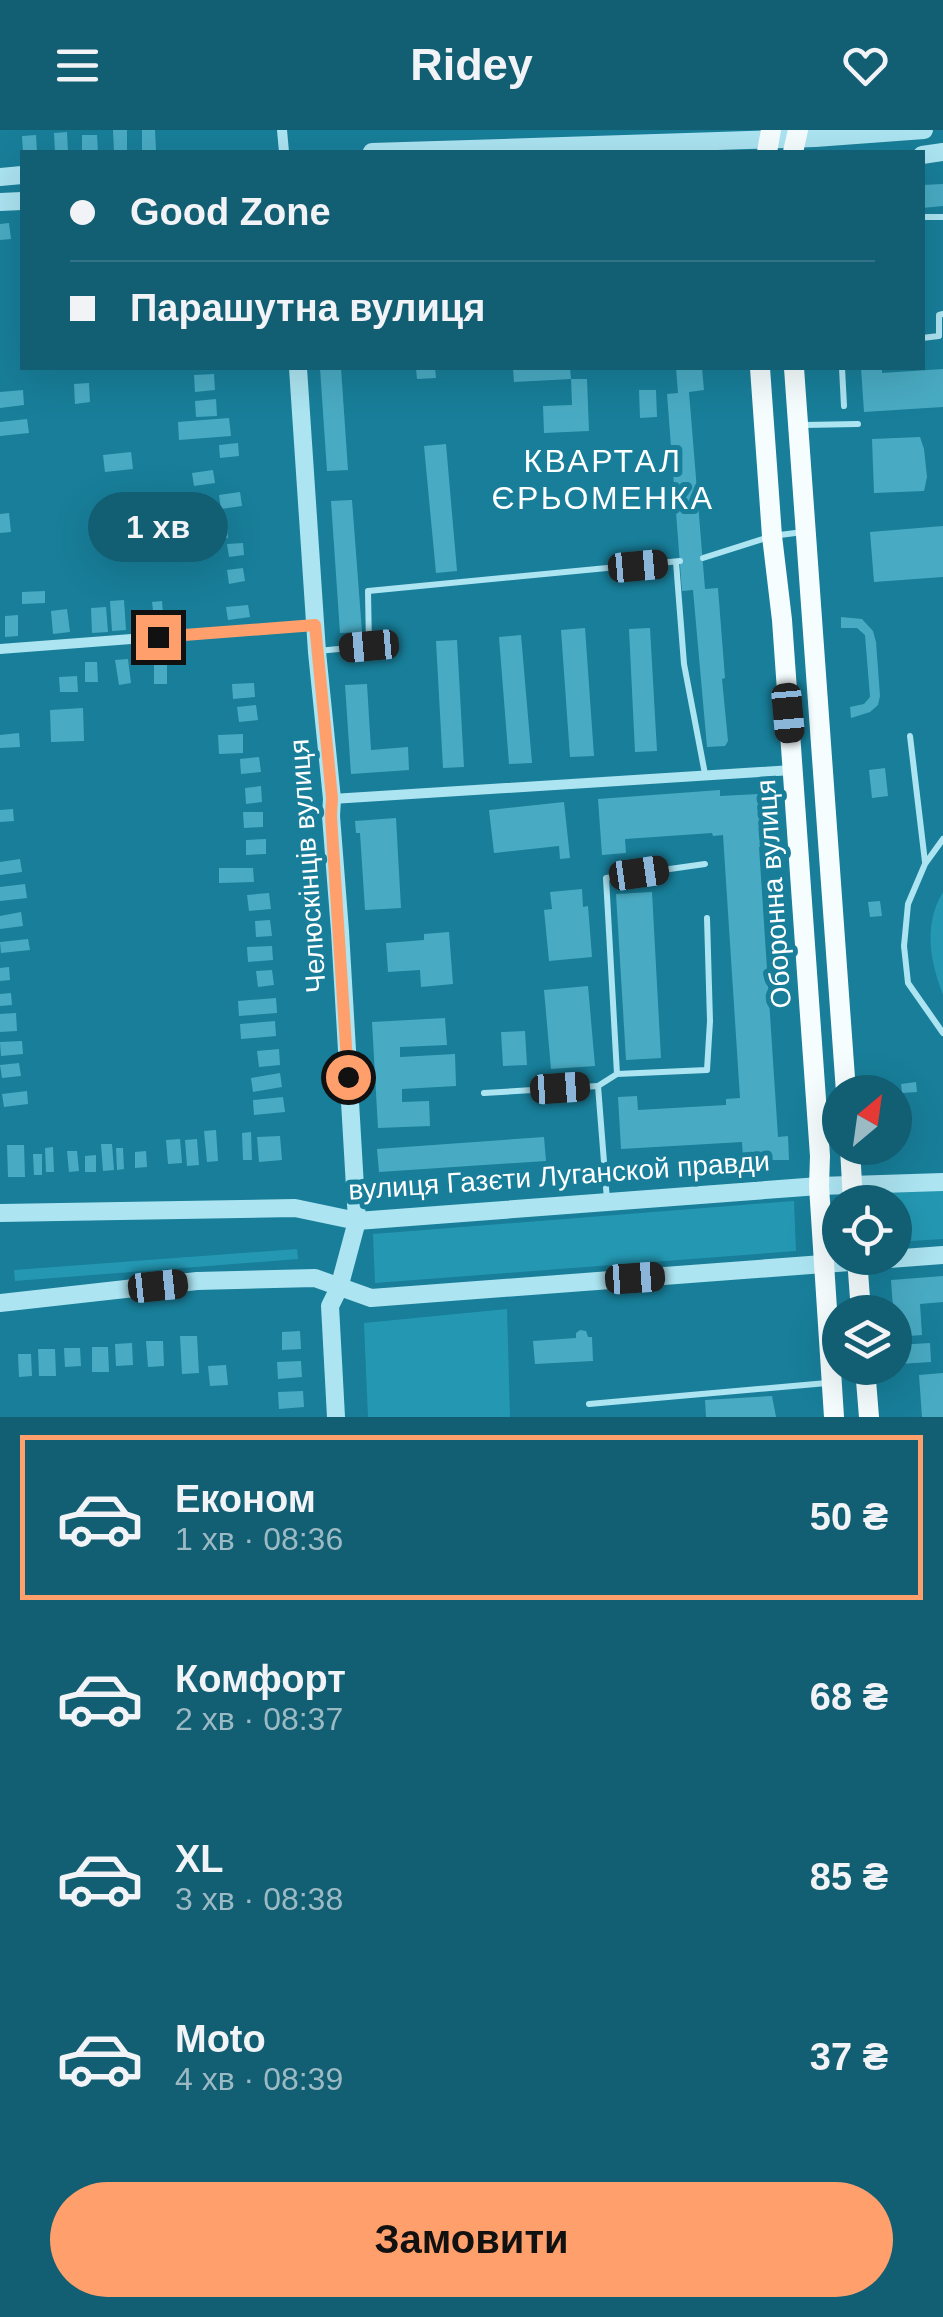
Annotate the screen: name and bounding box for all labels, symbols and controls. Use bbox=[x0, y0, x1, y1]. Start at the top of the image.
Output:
icon: menu bbox=[50, 38, 105, 93]
icon: heart bbox=[838, 38, 893, 93]
text: Ridey bbox=[410, 39, 533, 90]
text: Good Zone bbox=[130, 191, 331, 233]
text: Парашутна вулиця bbox=[130, 287, 485, 329]
district label: КВАРТАЛ ЄРЬОМЕНКА bbox=[491, 443, 715, 516]
callout: 1 хв bbox=[88, 492, 228, 562]
text: 1 хв bbox=[126, 509, 190, 545]
car bbox=[607, 548, 669, 584]
route end bbox=[136, 615, 181, 660]
car bbox=[338, 628, 400, 664]
car bbox=[770, 682, 806, 744]
street label: Челюскінців вулиця bbox=[283, 738, 332, 994]
street label: Оборонна вулиця bbox=[750, 778, 797, 1010]
car bbox=[607, 854, 671, 892]
route start bbox=[326, 1055, 371, 1100]
car bbox=[529, 1071, 591, 1105]
north arrow bbox=[822, 1075, 912, 1165]
map controls bbox=[822, 1075, 912, 1385]
street label: вулиця Газєти Луганской правди bbox=[347, 1145, 771, 1206]
button: locate bbox=[822, 1185, 912, 1275]
car bbox=[604, 1261, 666, 1295]
car bbox=[127, 1268, 189, 1304]
button: layers bbox=[822, 1295, 912, 1385]
icon: car bbox=[55, 1473, 145, 1563]
text: Економ bbox=[175, 1478, 316, 1520]
text: 50 ₴ bbox=[810, 1496, 888, 1538]
text: 1 хв · 08:36 bbox=[175, 1521, 343, 1557]
icon: car bbox=[55, 1653, 145, 1743]
text: Комфорт bbox=[175, 1658, 346, 1700]
text: 68 ₴ bbox=[810, 1676, 888, 1718]
text: 2 хв · 08:37 bbox=[175, 1701, 343, 1737]
icon: car bbox=[55, 1833, 145, 1923]
text: XL bbox=[175, 1838, 224, 1880]
text: 85 ₴ bbox=[810, 1856, 888, 1898]
text: 3 хв · 08:38 bbox=[175, 1881, 343, 1917]
icon: car bbox=[55, 2013, 145, 2103]
text: Moto bbox=[175, 2018, 266, 2060]
text: 37 ₴ bbox=[810, 2036, 888, 2078]
text: 4 хв · 08:39 bbox=[175, 2061, 343, 2097]
button: Замовити bbox=[50, 2182, 893, 2297]

